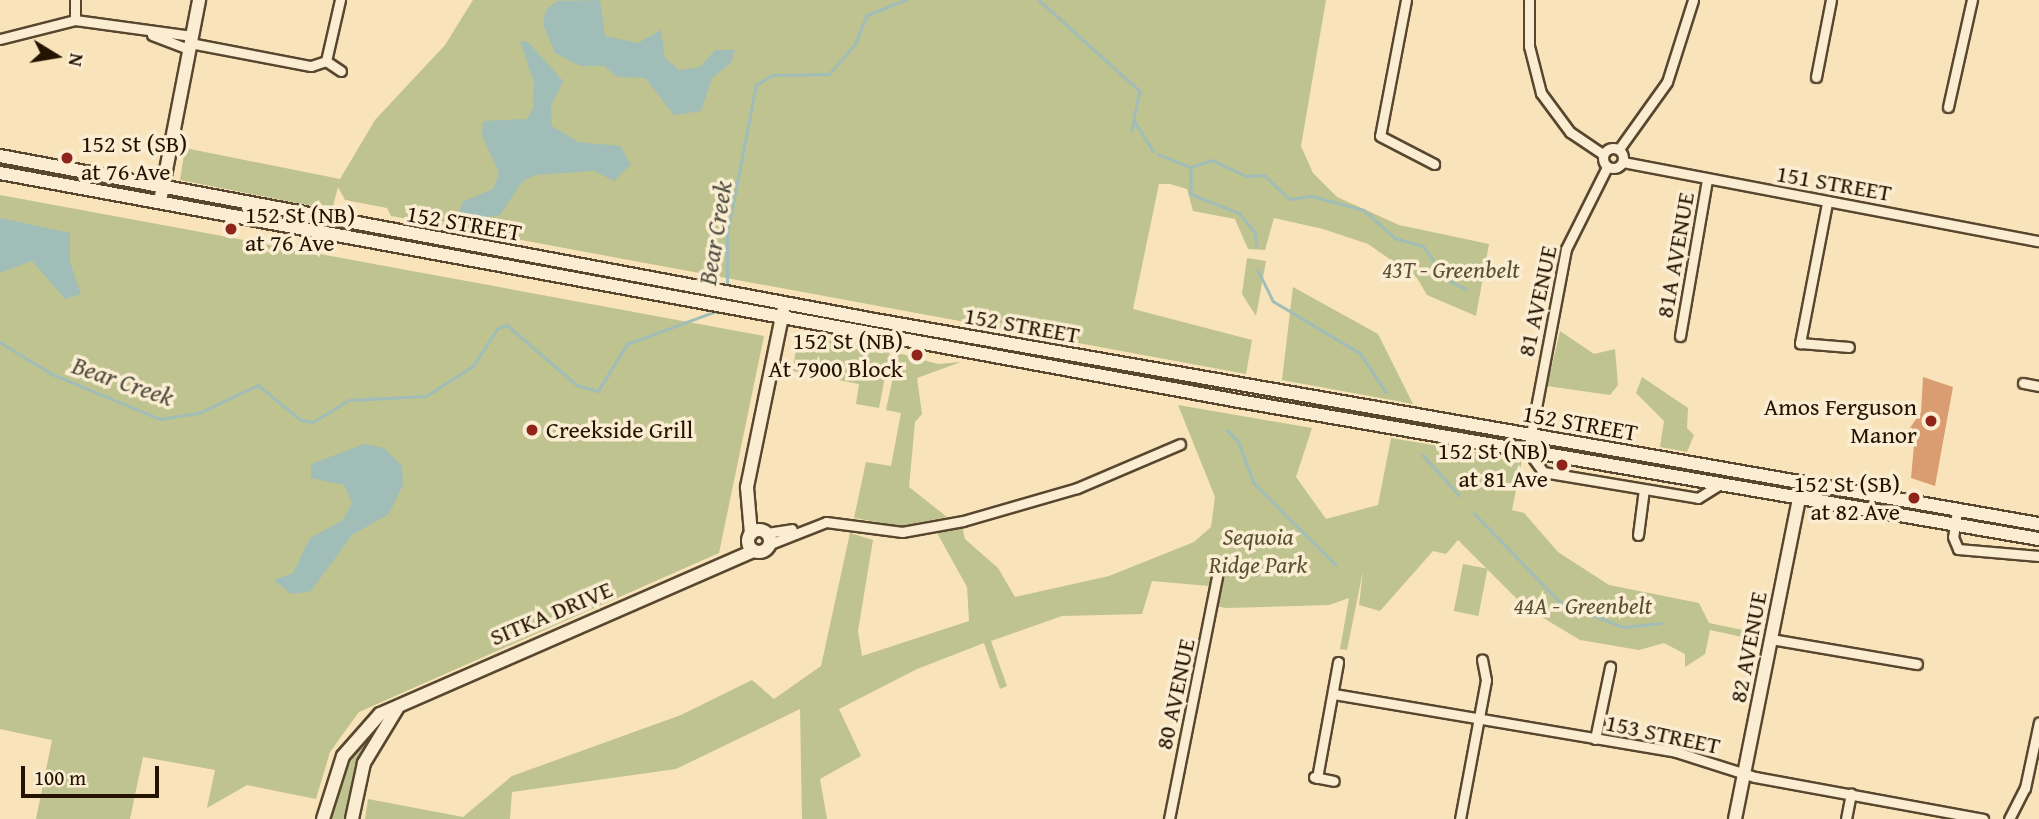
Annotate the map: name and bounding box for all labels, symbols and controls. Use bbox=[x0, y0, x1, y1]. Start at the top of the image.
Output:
north arrow bbox=[21, 21, 91, 91]
text: N bbox=[62, 51, 92, 69]
place label: 152 St (SB) at 76 Ave bbox=[81, 130, 187, 186]
marker: 152 St (SB) at 76 Ave bbox=[59, 150, 75, 166]
street label: 151 STREET bbox=[1774, 159, 1894, 207]
water label: Bear Creek bbox=[691, 179, 739, 287]
street label: 81A AVENUE bbox=[1650, 190, 1700, 320]
street label: 152 STREET bbox=[404, 199, 524, 247]
place label: 152 St (NB) at 76 Ave bbox=[245, 201, 355, 257]
marker: 152 St (NB) at 76 Ave bbox=[223, 221, 239, 237]
street label: 81 AVENUE bbox=[1511, 243, 1563, 359]
park label: 43T - Greenbelt bbox=[1382, 256, 1520, 284]
street label: 152 STREET bbox=[962, 301, 1082, 349]
place label: 152 St (NB) At 7900 Block bbox=[768, 327, 903, 383]
marker: 152 St (NB) At 7900 Block bbox=[909, 347, 925, 363]
water label: Bear Creek bbox=[68, 349, 178, 413]
place label: Amos Ferguson Manor bbox=[1764, 393, 1917, 449]
street label: 152 STREET bbox=[1520, 399, 1640, 447]
marker: Amos Ferguson Manor bbox=[1923, 413, 1939, 429]
place label: Creekside Grill bbox=[546, 416, 693, 444]
marker: Creekside Grill bbox=[524, 422, 540, 438]
place label: 152 St (NB) at 81 Ave bbox=[1438, 437, 1548, 493]
marker: 152 St (NB) at 81 Ave bbox=[1554, 457, 1570, 473]
place label: 152 St (SB) at 82 Ave bbox=[1794, 470, 1900, 526]
marker: 152 St (SB) at 82 Ave bbox=[1906, 490, 1922, 506]
park label: Sequoia Ridge Park bbox=[1209, 523, 1307, 579]
street label: SITKA DRIVE bbox=[485, 574, 617, 652]
street label: 82 AVENUE bbox=[1723, 589, 1773, 705]
park label: 44A - Greenbelt bbox=[1514, 592, 1652, 620]
street label: 80 AVENUE bbox=[1149, 636, 1201, 752]
street label: 153 STREET bbox=[1603, 708, 1723, 760]
scale bar bbox=[24, 752, 163, 796]
text: 100 m bbox=[34, 762, 86, 793]

